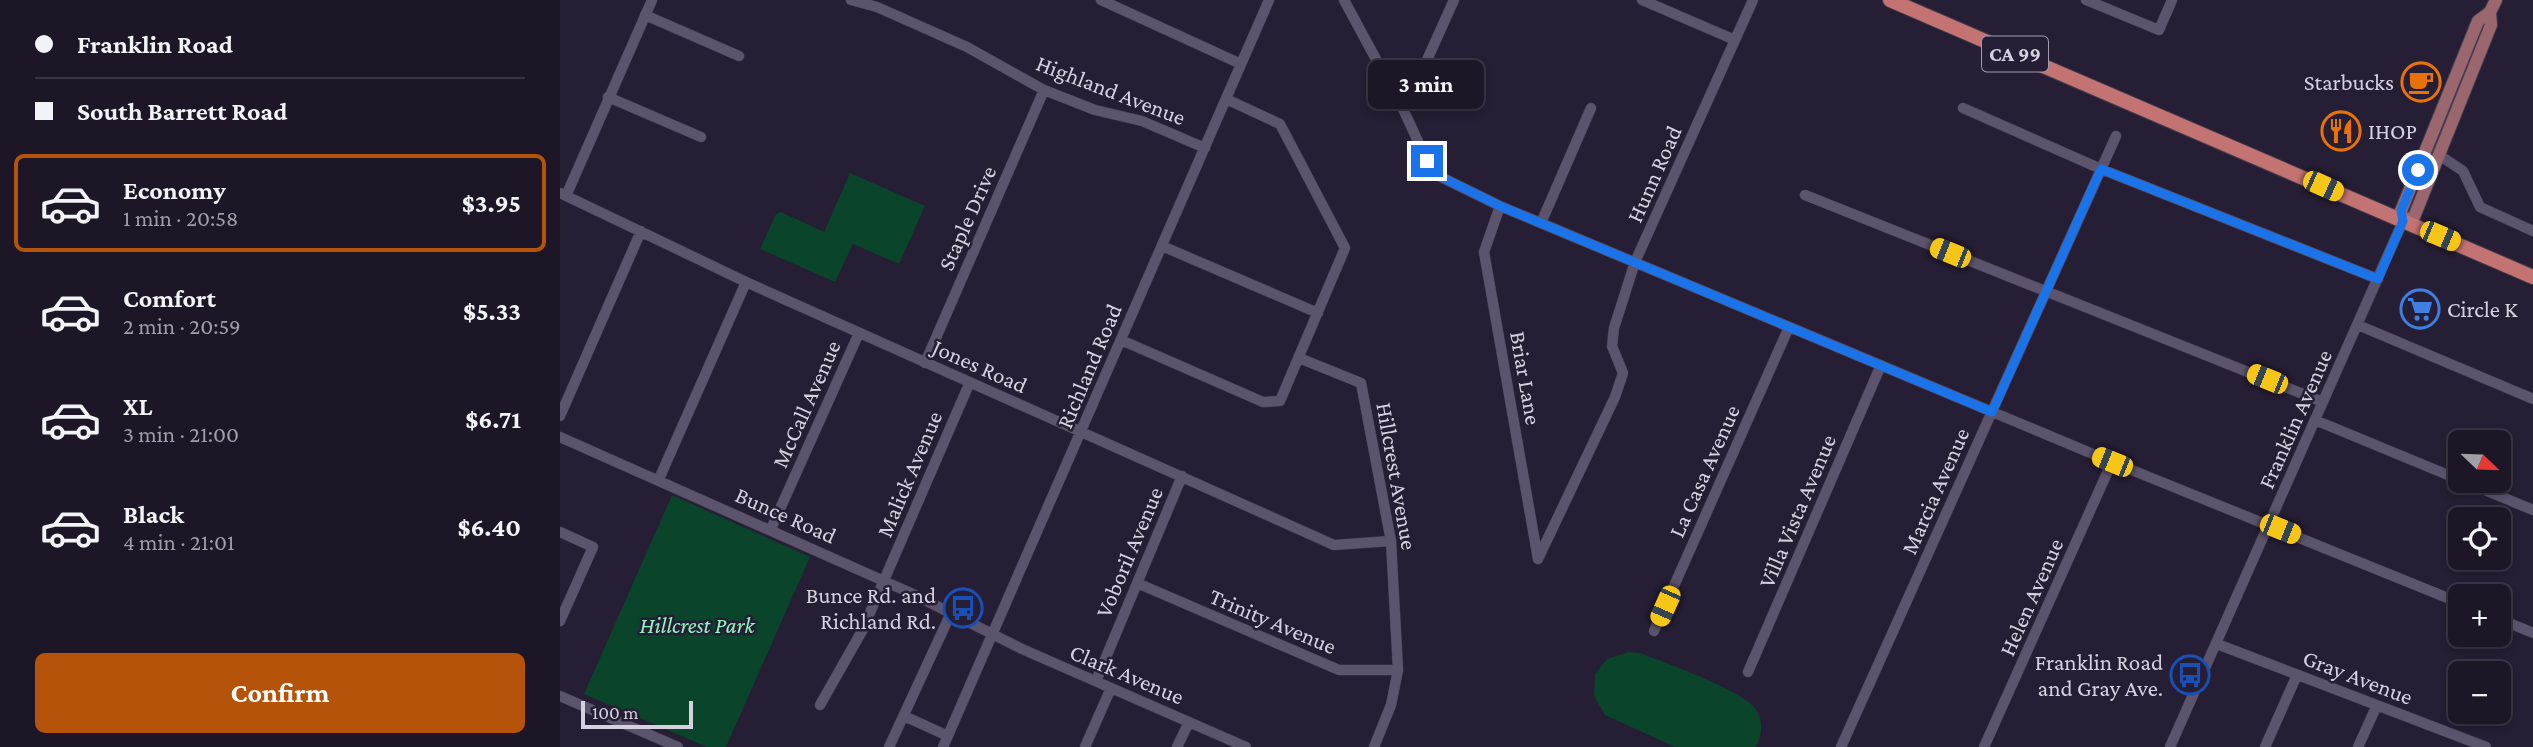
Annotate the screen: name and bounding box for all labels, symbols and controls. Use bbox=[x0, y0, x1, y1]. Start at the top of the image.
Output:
text: Franklin Road bbox=[77, 30, 233, 59]
road number: CA 99 bbox=[1982, 36, 2048, 72]
street label: Highland Avenue bbox=[1033, 50, 1189, 130]
callout: 3 min bbox=[1369, 60, 1485, 108]
cafe icon: Starbucks bbox=[2400, 61, 2442, 103]
place label: Starbucks bbox=[2304, 69, 2394, 95]
text: 3 min bbox=[1398, 71, 1454, 97]
text: South Barrett Road bbox=[77, 97, 287, 126]
restaurant icon: IHOP bbox=[2320, 110, 2362, 152]
place label: IHOP bbox=[2368, 118, 2417, 144]
street label: Hunn Road bbox=[1621, 122, 1687, 226]
route end bbox=[1411, 145, 1443, 177]
route start bbox=[2402, 154, 2434, 186]
street label: Staple Drive bbox=[932, 162, 1002, 274]
car bbox=[2300, 168, 2347, 204]
icon: car bbox=[39, 172, 102, 235]
text: Economy bbox=[123, 176, 226, 205]
text: $3.95 bbox=[462, 189, 521, 218]
text: 1 min · 20:58 bbox=[123, 205, 238, 231]
car bbox=[2417, 218, 2464, 254]
car bbox=[1927, 235, 1974, 271]
icon: car bbox=[39, 280, 102, 343]
text: Comfort bbox=[123, 284, 216, 313]
supermarket icon: Circle K bbox=[2399, 288, 2441, 330]
place label: Circle K bbox=[2447, 296, 2518, 322]
text: $5.33 bbox=[463, 297, 521, 326]
street label: Richland Road bbox=[1051, 300, 1127, 432]
text: 2 min · 20:59 bbox=[123, 313, 241, 339]
street label: Briar Lane bbox=[1505, 329, 1547, 427]
street label: Jones Road bbox=[927, 333, 1031, 398]
street label: McCall Avenue bbox=[766, 336, 846, 472]
street label: Franklin Avenue bbox=[2253, 345, 2337, 493]
car bbox=[2244, 361, 2291, 397]
icon: car bbox=[39, 388, 102, 451]
text: XL bbox=[123, 392, 152, 421]
street label: Hillcrest Avenue bbox=[1371, 400, 1423, 552]
street label: La Casa Avenue bbox=[1663, 401, 1745, 541]
text: $6.71 bbox=[465, 405, 521, 434]
street label: Malick Avenue bbox=[871, 407, 947, 541]
text: 3 min · 21:00 bbox=[123, 421, 239, 447]
street label: Marcia Avenue bbox=[1896, 424, 1974, 558]
north arrow bbox=[2448, 430, 2511, 494]
map controls bbox=[2448, 430, 2511, 724]
street label: Villa Vista Avenue bbox=[1753, 431, 1841, 591]
car bbox=[2089, 444, 2136, 480]
street label: Bunce Road bbox=[732, 481, 840, 549]
street label: Voboril Avenue bbox=[1090, 483, 1168, 621]
icon: car bbox=[39, 496, 102, 559]
text: Black bbox=[123, 500, 184, 529]
button: locate bbox=[2448, 507, 2511, 570]
car bbox=[2257, 511, 2304, 547]
text: $6.40 bbox=[457, 513, 521, 542]
text: 4 min · 21:01 bbox=[123, 529, 235, 555]
street label: Helen Avenue bbox=[1994, 534, 2068, 660]
place label: Bunce Rd. and Richland Rd. bbox=[806, 582, 936, 634]
street label: Trinity Avenue bbox=[1206, 583, 1340, 659]
car bbox=[1647, 583, 1684, 629]
button: + bbox=[2448, 584, 2511, 647]
bus stop icon: Bunce Rd. and Richland Rd. bbox=[942, 587, 984, 629]
park label: Hillcrest Park bbox=[640, 612, 755, 638]
street label: Clark Avenue bbox=[1066, 638, 1188, 710]
street label: Gray Avenue bbox=[2299, 644, 2417, 710]
place label: Franklin Road and Gray Ave. bbox=[2035, 649, 2163, 701]
button: Confirm bbox=[35, 653, 525, 733]
bus stop icon: Franklin Road and Gray Ave. bbox=[2169, 654, 2211, 696]
button: − bbox=[2448, 661, 2511, 724]
scale bar bbox=[581, 698, 693, 730]
text: 100 m bbox=[592, 702, 639, 723]

